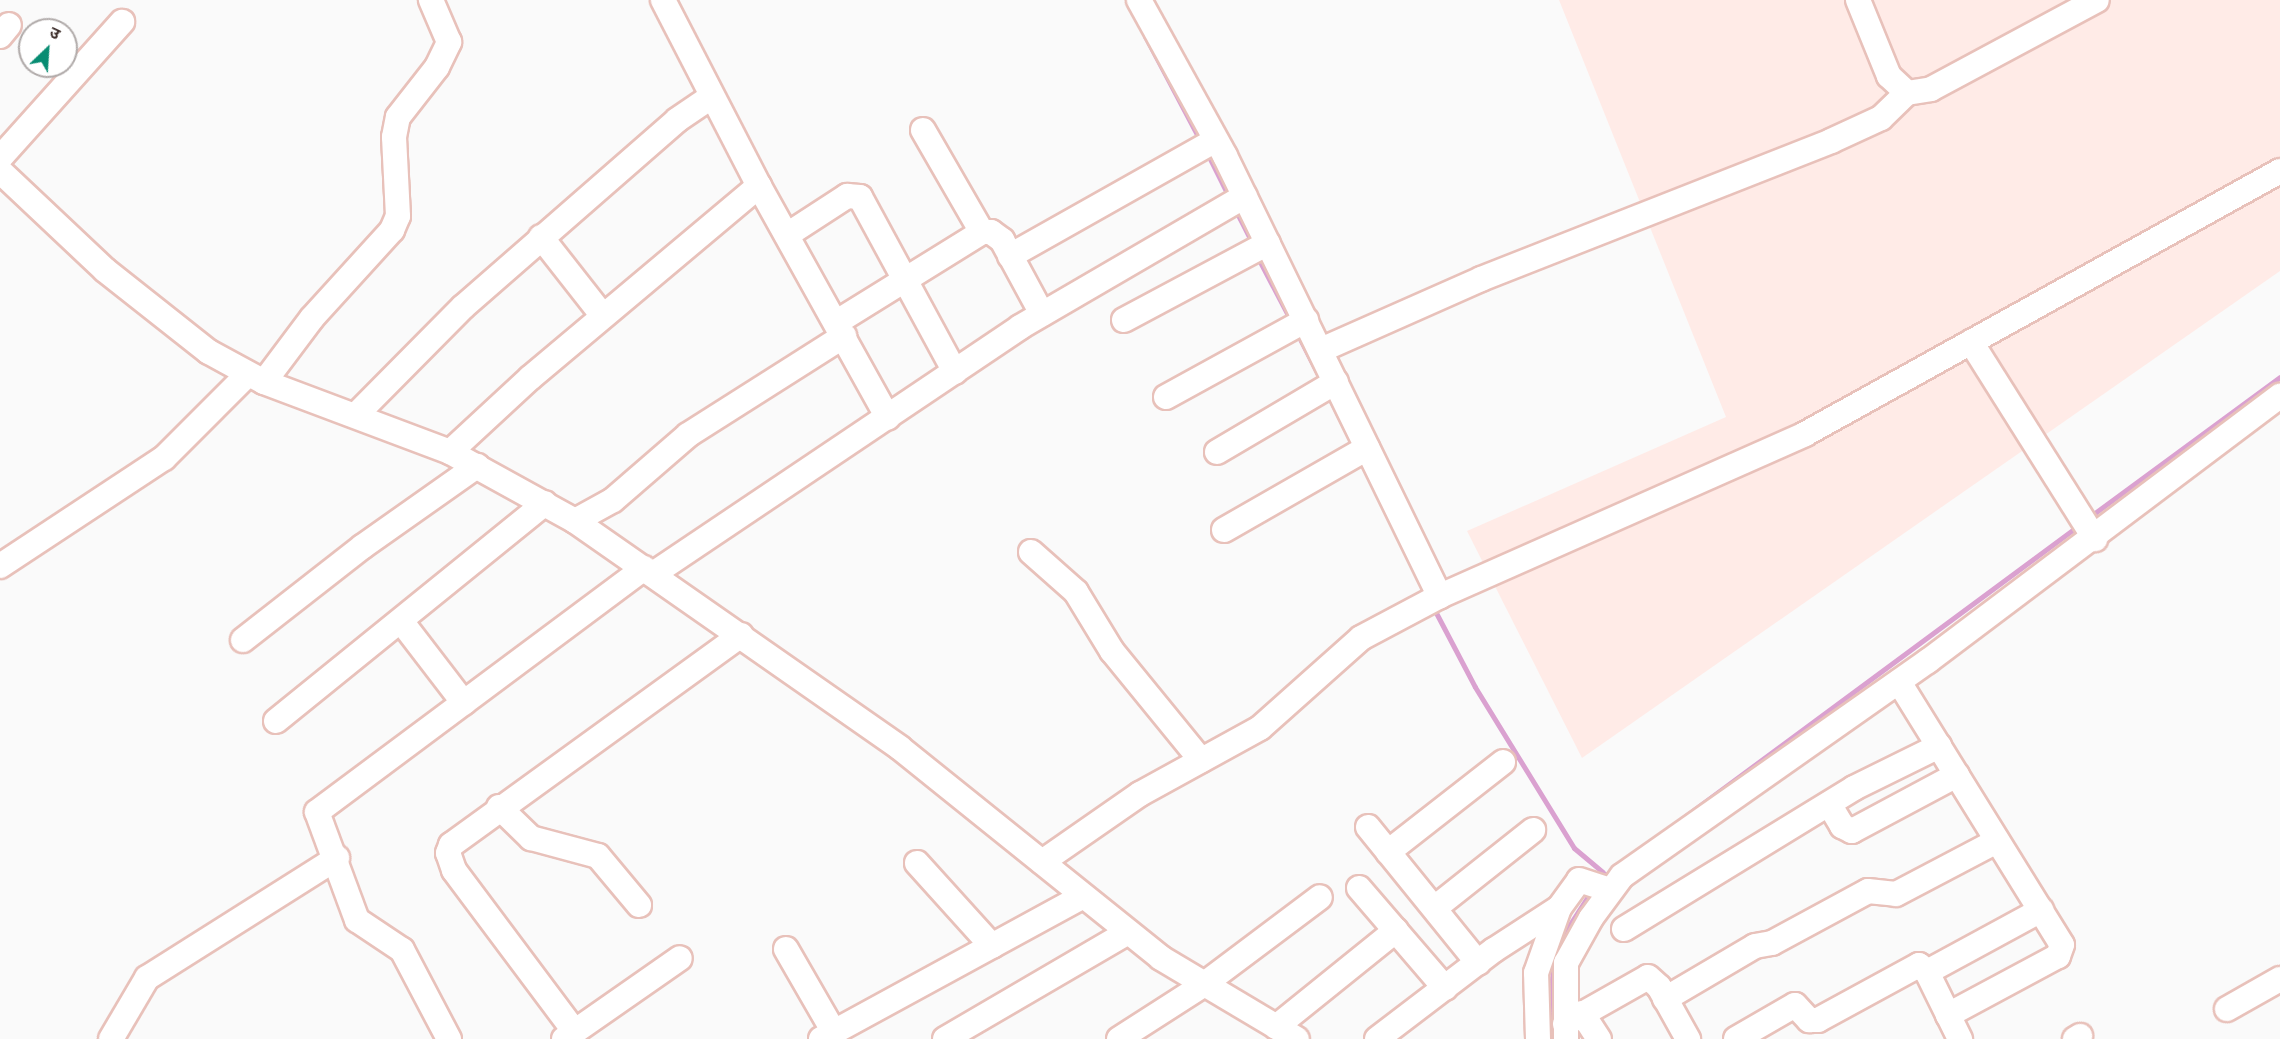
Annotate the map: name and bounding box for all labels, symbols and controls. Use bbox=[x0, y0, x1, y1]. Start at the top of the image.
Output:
north arrow bbox=[18, 18, 78, 78]
text: उ bbox=[47, 22, 63, 44]

